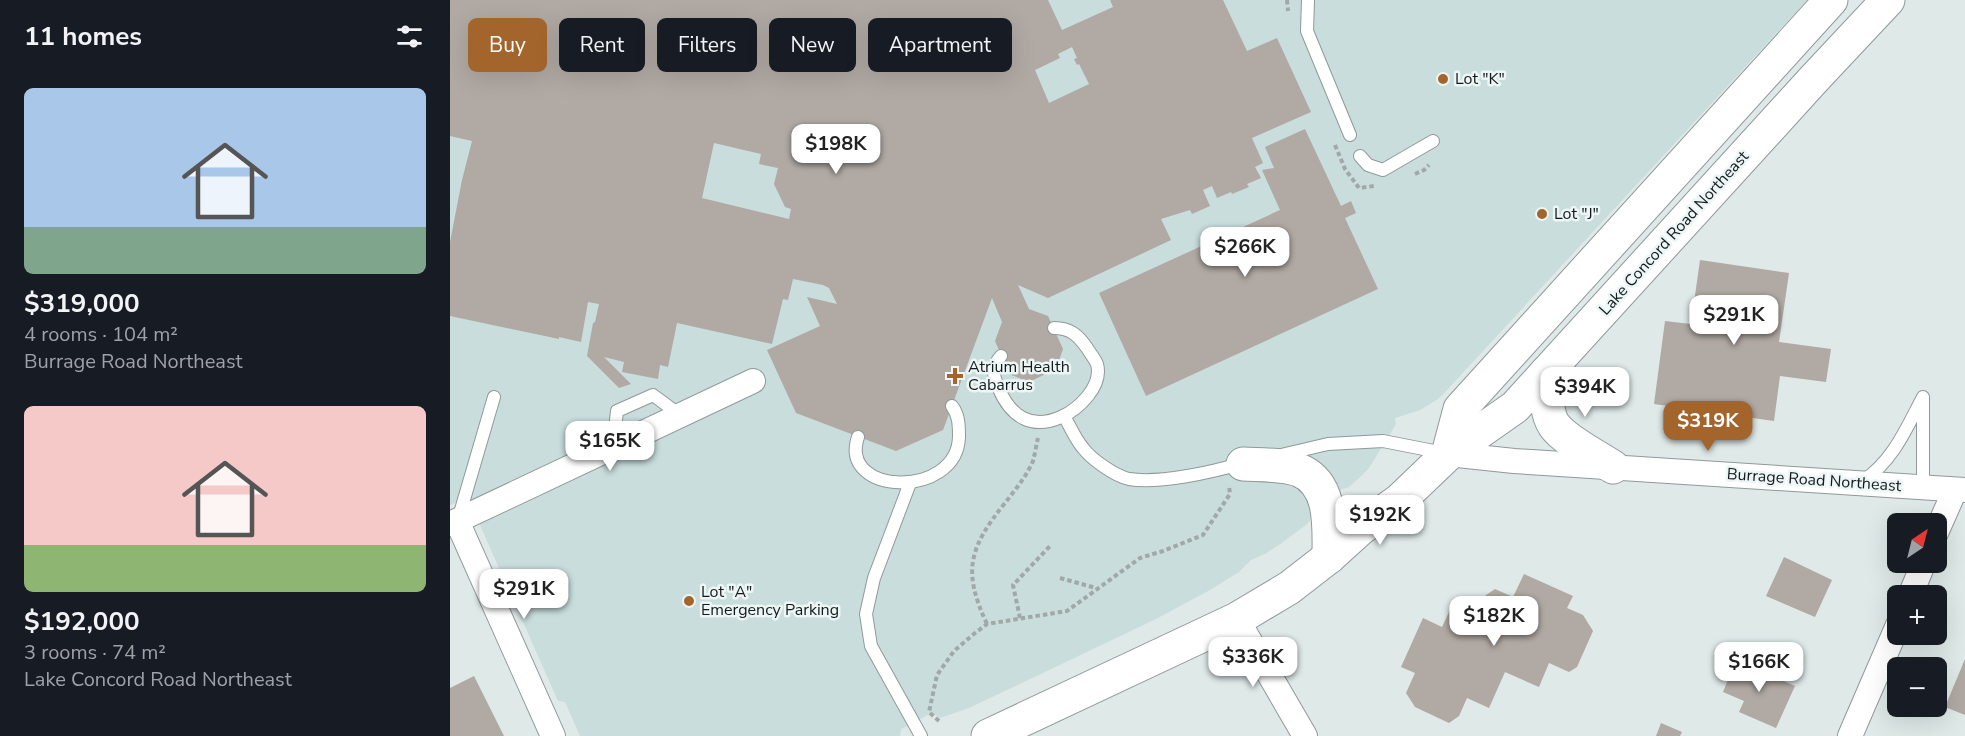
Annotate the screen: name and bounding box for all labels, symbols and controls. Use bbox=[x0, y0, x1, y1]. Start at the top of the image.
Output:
chip: Buy bbox=[468, 18, 547, 72]
chip: Rent bbox=[559, 18, 645, 72]
chip: Filters bbox=[657, 18, 757, 72]
chip: New bbox=[769, 18, 856, 72]
chip: Apartment bbox=[868, 18, 1012, 72]
text: 11 homes bbox=[24, 19, 142, 54]
icon: filters bbox=[393, 20, 426, 53]
place label: Lot "K" bbox=[1455, 68, 1505, 90]
marker: Lot "K" bbox=[1436, 72, 1450, 86]
pin: $198K bbox=[794, 124, 878, 175]
icon: home bbox=[171, 127, 279, 235]
text: $198K bbox=[805, 130, 867, 157]
street label: Lake Concord Road Northeast bbox=[1594, 146, 1754, 320]
place label: Lot "J" bbox=[1554, 203, 1599, 225]
marker: Lot "J" bbox=[1535, 207, 1549, 221]
pin: $266K bbox=[1203, 227, 1287, 278]
text: $266K bbox=[1214, 233, 1276, 260]
text: $319,000 bbox=[24, 286, 140, 321]
pin: $291K bbox=[1692, 295, 1776, 346]
text: $291K bbox=[1703, 301, 1765, 328]
text: 4 rooms · 104 m² bbox=[24, 321, 178, 348]
text: Burrage Road Northeast bbox=[24, 348, 242, 375]
place label: Atrium Health Cabarrus bbox=[968, 356, 1070, 396]
marker: Atrium Health Cabarrus bbox=[946, 367, 964, 385]
pin: $394K bbox=[1543, 367, 1627, 418]
text: $394K bbox=[1554, 373, 1616, 400]
pin: $319K bbox=[1666, 401, 1750, 452]
text: $319K bbox=[1677, 407, 1739, 434]
pin: $165K bbox=[568, 421, 652, 472]
text: $165K bbox=[579, 427, 641, 454]
icon: home bbox=[171, 445, 279, 553]
street label: Burrage Road Northeast bbox=[1726, 463, 1902, 497]
pin: $192K bbox=[1338, 495, 1422, 546]
text: $192K bbox=[1349, 501, 1411, 528]
north arrow bbox=[1887, 513, 1947, 573]
map controls bbox=[1887, 513, 1947, 717]
pin: $291K bbox=[482, 569, 566, 620]
text: $291K bbox=[493, 575, 555, 602]
place label: Lot "A" Emergency Parking bbox=[701, 581, 839, 621]
button: + bbox=[1887, 585, 1947, 645]
marker: Lot "A" Emergency Parking bbox=[682, 594, 696, 608]
pin: $182K bbox=[1452, 596, 1536, 647]
text: $182K bbox=[1463, 602, 1525, 629]
text: $192,000 bbox=[24, 604, 140, 639]
pin: $336K bbox=[1211, 637, 1295, 688]
text: 3 rooms · 74 m² bbox=[24, 639, 166, 666]
pin: $166K bbox=[1717, 642, 1801, 693]
text: $336K bbox=[1222, 643, 1284, 670]
text: $166K bbox=[1728, 648, 1790, 675]
button: − bbox=[1887, 657, 1947, 717]
text: Lake Concord Road Northeast bbox=[24, 666, 292, 693]

